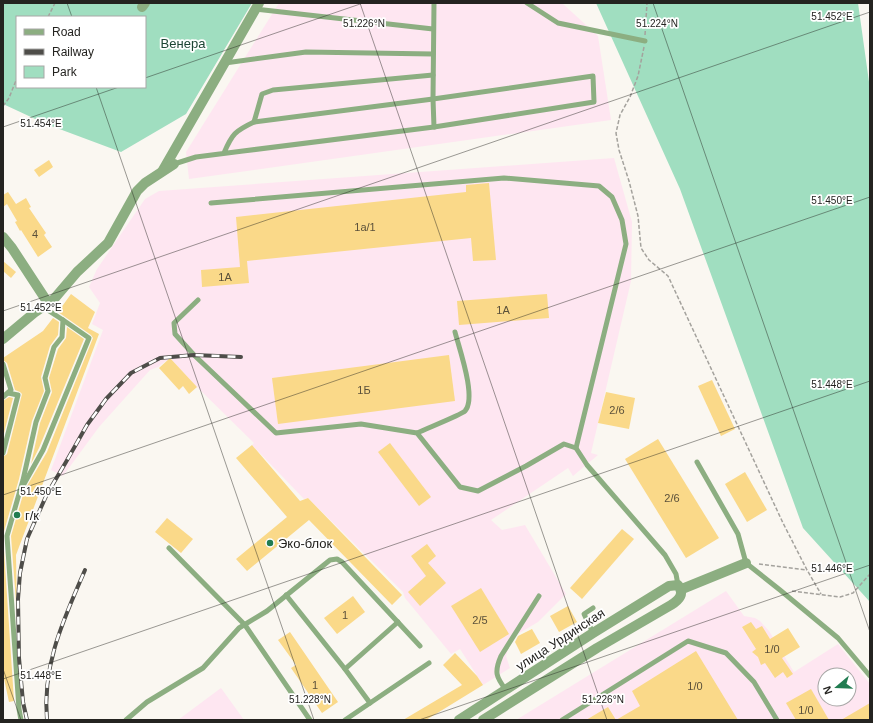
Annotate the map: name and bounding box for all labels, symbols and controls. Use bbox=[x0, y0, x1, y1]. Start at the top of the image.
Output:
text: 51.452°E bbox=[811, 11, 853, 22]
legend bbox=[16, 16, 146, 88]
text: 51.226°N bbox=[343, 18, 385, 29]
text: 51.224°N bbox=[636, 18, 678, 29]
text: Road bbox=[52, 25, 81, 39]
park label: Венера bbox=[161, 36, 206, 51]
text: Railway bbox=[52, 45, 94, 59]
text: Park bbox=[52, 65, 78, 79]
text: 51.454°E bbox=[20, 118, 62, 129]
text: 51.450°E bbox=[811, 195, 853, 206]
house number: 1а/1 bbox=[354, 221, 376, 233]
house number: 4 bbox=[32, 228, 38, 240]
house number: 1А bbox=[218, 271, 232, 283]
text: 51.452°E bbox=[20, 302, 62, 313]
house number: 1А bbox=[496, 304, 510, 316]
text: 51.448°E bbox=[811, 379, 853, 390]
house number: 1Б bbox=[357, 384, 371, 396]
house number: 2/6 bbox=[609, 404, 625, 416]
text: 51.450°E bbox=[20, 486, 62, 497]
house number: 2/6 bbox=[664, 492, 680, 504]
place label: г/к bbox=[25, 508, 39, 523]
marker: г/к bbox=[12, 510, 22, 520]
place label: Эко-блок bbox=[278, 536, 333, 551]
marker: Эко-блок bbox=[265, 538, 275, 548]
text: 51.446°E bbox=[811, 563, 853, 574]
street label: улица Урдинская bbox=[513, 605, 607, 674]
house number: 1 bbox=[342, 609, 348, 621]
house number: 2/5 bbox=[472, 614, 488, 626]
house number: 1/0 bbox=[764, 643, 780, 655]
north arrow bbox=[817, 667, 857, 707]
text: 51.448°E bbox=[20, 670, 62, 681]
house number: 1 bbox=[312, 679, 318, 691]
house number: 1/0 bbox=[687, 680, 703, 692]
text: N bbox=[821, 684, 835, 696]
text: 51.228°N bbox=[289, 694, 331, 705]
text: 51.226°N bbox=[582, 694, 624, 705]
house number: 1/0 bbox=[798, 704, 814, 716]

